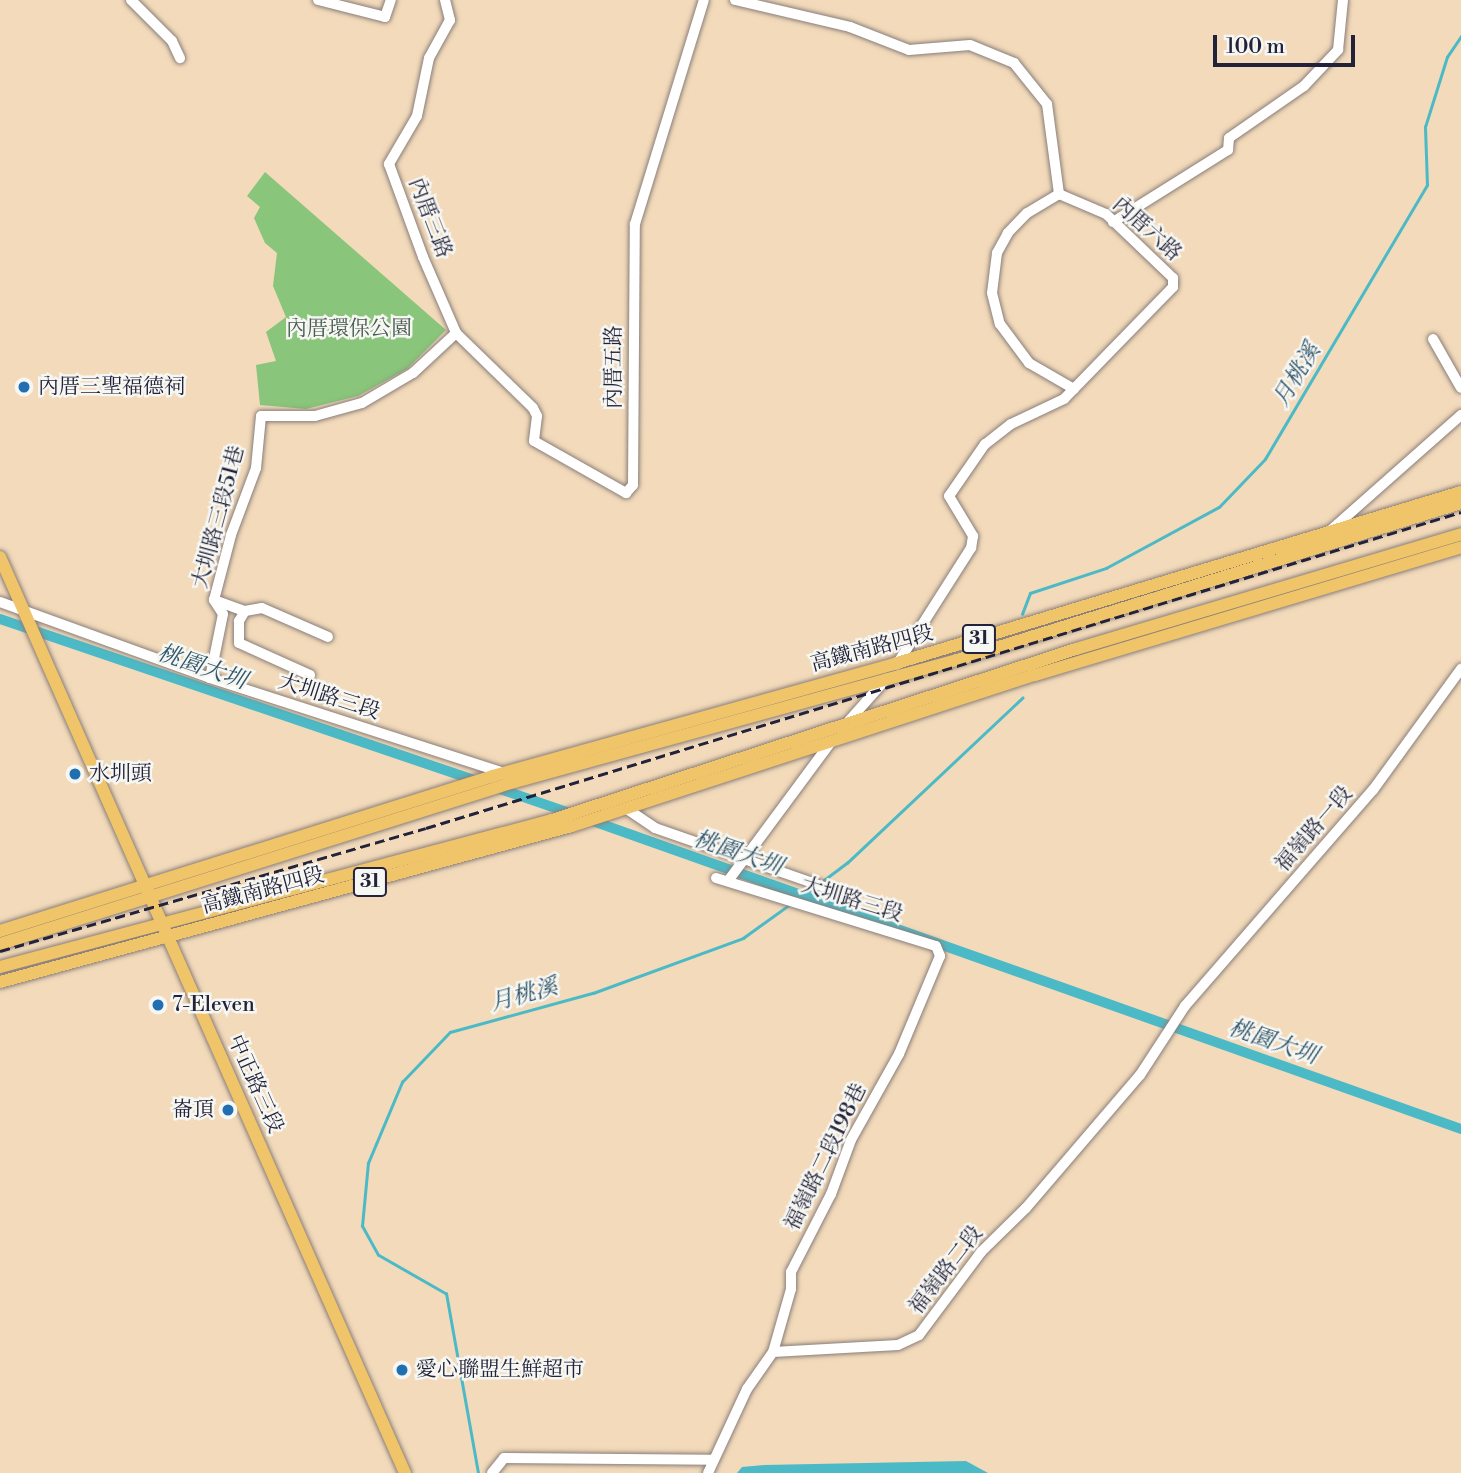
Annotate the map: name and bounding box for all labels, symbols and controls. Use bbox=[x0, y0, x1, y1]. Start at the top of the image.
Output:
scale bar bbox=[1216, 21, 1358, 65]
text: 100 m bbox=[1226, 34, 1285, 60]
street label: 內厝三路 bbox=[403, 174, 457, 262]
street label: 內厝六路 bbox=[1107, 192, 1187, 266]
park label: 內厝環保公園 bbox=[286, 316, 412, 342]
street label: 內厝五路 bbox=[601, 325, 627, 409]
water label: 月桃溪 bbox=[1267, 338, 1327, 412]
place label: 內厝三聖福德祠 bbox=[38, 374, 185, 400]
marker: 內厝三聖福德祠 bbox=[16, 379, 32, 395]
street label: 大圳路三段51巷 bbox=[188, 443, 250, 591]
street label: 高鐵南路四段 bbox=[808, 621, 936, 677]
road number: 31 bbox=[962, 624, 996, 654]
water label: 桃園大圳 bbox=[154, 639, 250, 695]
street label: 大圳路三段 bbox=[275, 669, 383, 725]
place label: 水圳頭 bbox=[89, 761, 152, 787]
marker: 水圳頭 bbox=[67, 766, 83, 782]
street label: 福嶺路一段 bbox=[1270, 781, 1358, 877]
water label: 桃園大圳 bbox=[690, 825, 786, 881]
street label: 高鐵南路四段 bbox=[199, 863, 327, 919]
road number: 31 bbox=[352, 866, 388, 898]
street label: 大圳路三段 bbox=[798, 873, 906, 927]
water label: 月桃溪 bbox=[487, 973, 561, 1017]
place label: 7-Eleven bbox=[172, 992, 255, 1018]
marker: 7-Eleven bbox=[150, 997, 166, 1013]
water label: 桃園大圳 bbox=[1225, 1014, 1321, 1070]
street label: 中正路三段 bbox=[222, 1031, 288, 1137]
street label: 福嶺路二段198巷 bbox=[780, 1080, 872, 1234]
place label: 崙頂 bbox=[172, 1097, 214, 1123]
marker: 崙頂 bbox=[220, 1102, 236, 1118]
street label: 福嶺路二段 bbox=[904, 1221, 988, 1319]
place label: 愛心聯盟生鮮超市 bbox=[416, 1357, 584, 1383]
marker: 愛心聯盟生鮮超市 bbox=[394, 1362, 410, 1378]

